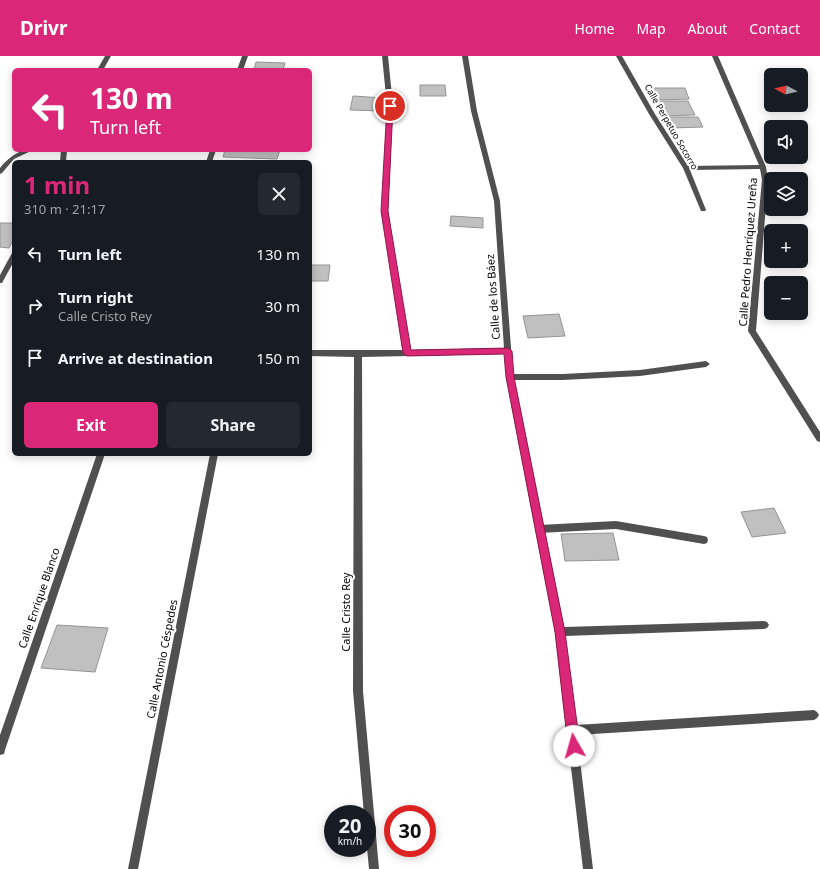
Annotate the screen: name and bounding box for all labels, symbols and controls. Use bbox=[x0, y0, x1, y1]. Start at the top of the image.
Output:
text: Drivr bbox=[20, 15, 67, 41]
text: Home bbox=[575, 19, 614, 38]
text: Map bbox=[636, 19, 666, 38]
text: About bbox=[688, 19, 727, 38]
text: Contact bbox=[749, 19, 800, 38]
north arrow bbox=[764, 68, 808, 112]
map controls bbox=[764, 68, 808, 320]
text: 130 m bbox=[90, 79, 173, 117]
street label: Calle Perpetuo Socorro bbox=[642, 81, 701, 172]
icon: left bbox=[24, 84, 76, 136]
pin bbox=[373, 89, 407, 123]
icon: arrive bbox=[379, 95, 401, 117]
text: Turn left bbox=[90, 115, 161, 139]
button: sound bbox=[764, 120, 808, 164]
text: 1 min bbox=[24, 168, 90, 201]
button: layers bbox=[764, 172, 808, 216]
button: close bbox=[258, 173, 300, 215]
street label: Calle Pedro Henríquez Ureña bbox=[735, 177, 760, 327]
text: 310 m · 21:17 bbox=[24, 200, 105, 218]
button: + bbox=[764, 224, 808, 268]
icon: left bbox=[24, 243, 46, 265]
text: Turn left bbox=[58, 244, 122, 264]
text: 130 m bbox=[256, 244, 300, 264]
street label: Calle de los Báez bbox=[482, 254, 503, 340]
button: − bbox=[764, 276, 808, 320]
text: Turn right bbox=[58, 287, 133, 307]
icon: right bbox=[24, 295, 46, 317]
text: 30 m bbox=[265, 296, 300, 316]
text: Calle Cristo Rey bbox=[58, 307, 152, 325]
icon: arrive bbox=[24, 347, 46, 369]
text: Arrive at destination bbox=[58, 348, 213, 368]
text: 150 m bbox=[256, 348, 300, 368]
button: Exit bbox=[24, 402, 158, 448]
button: Share bbox=[166, 402, 300, 448]
street label: Calle Enrique Blanco bbox=[14, 545, 63, 650]
street label: Calle Cristo Rey bbox=[338, 572, 353, 652]
street label: Calle Antonio Céspedes bbox=[143, 598, 180, 720]
position arrow bbox=[553, 725, 595, 767]
speed limit sign: 30 bbox=[384, 805, 436, 857]
text: 20 bbox=[339, 812, 361, 839]
text: km/h bbox=[338, 834, 362, 848]

